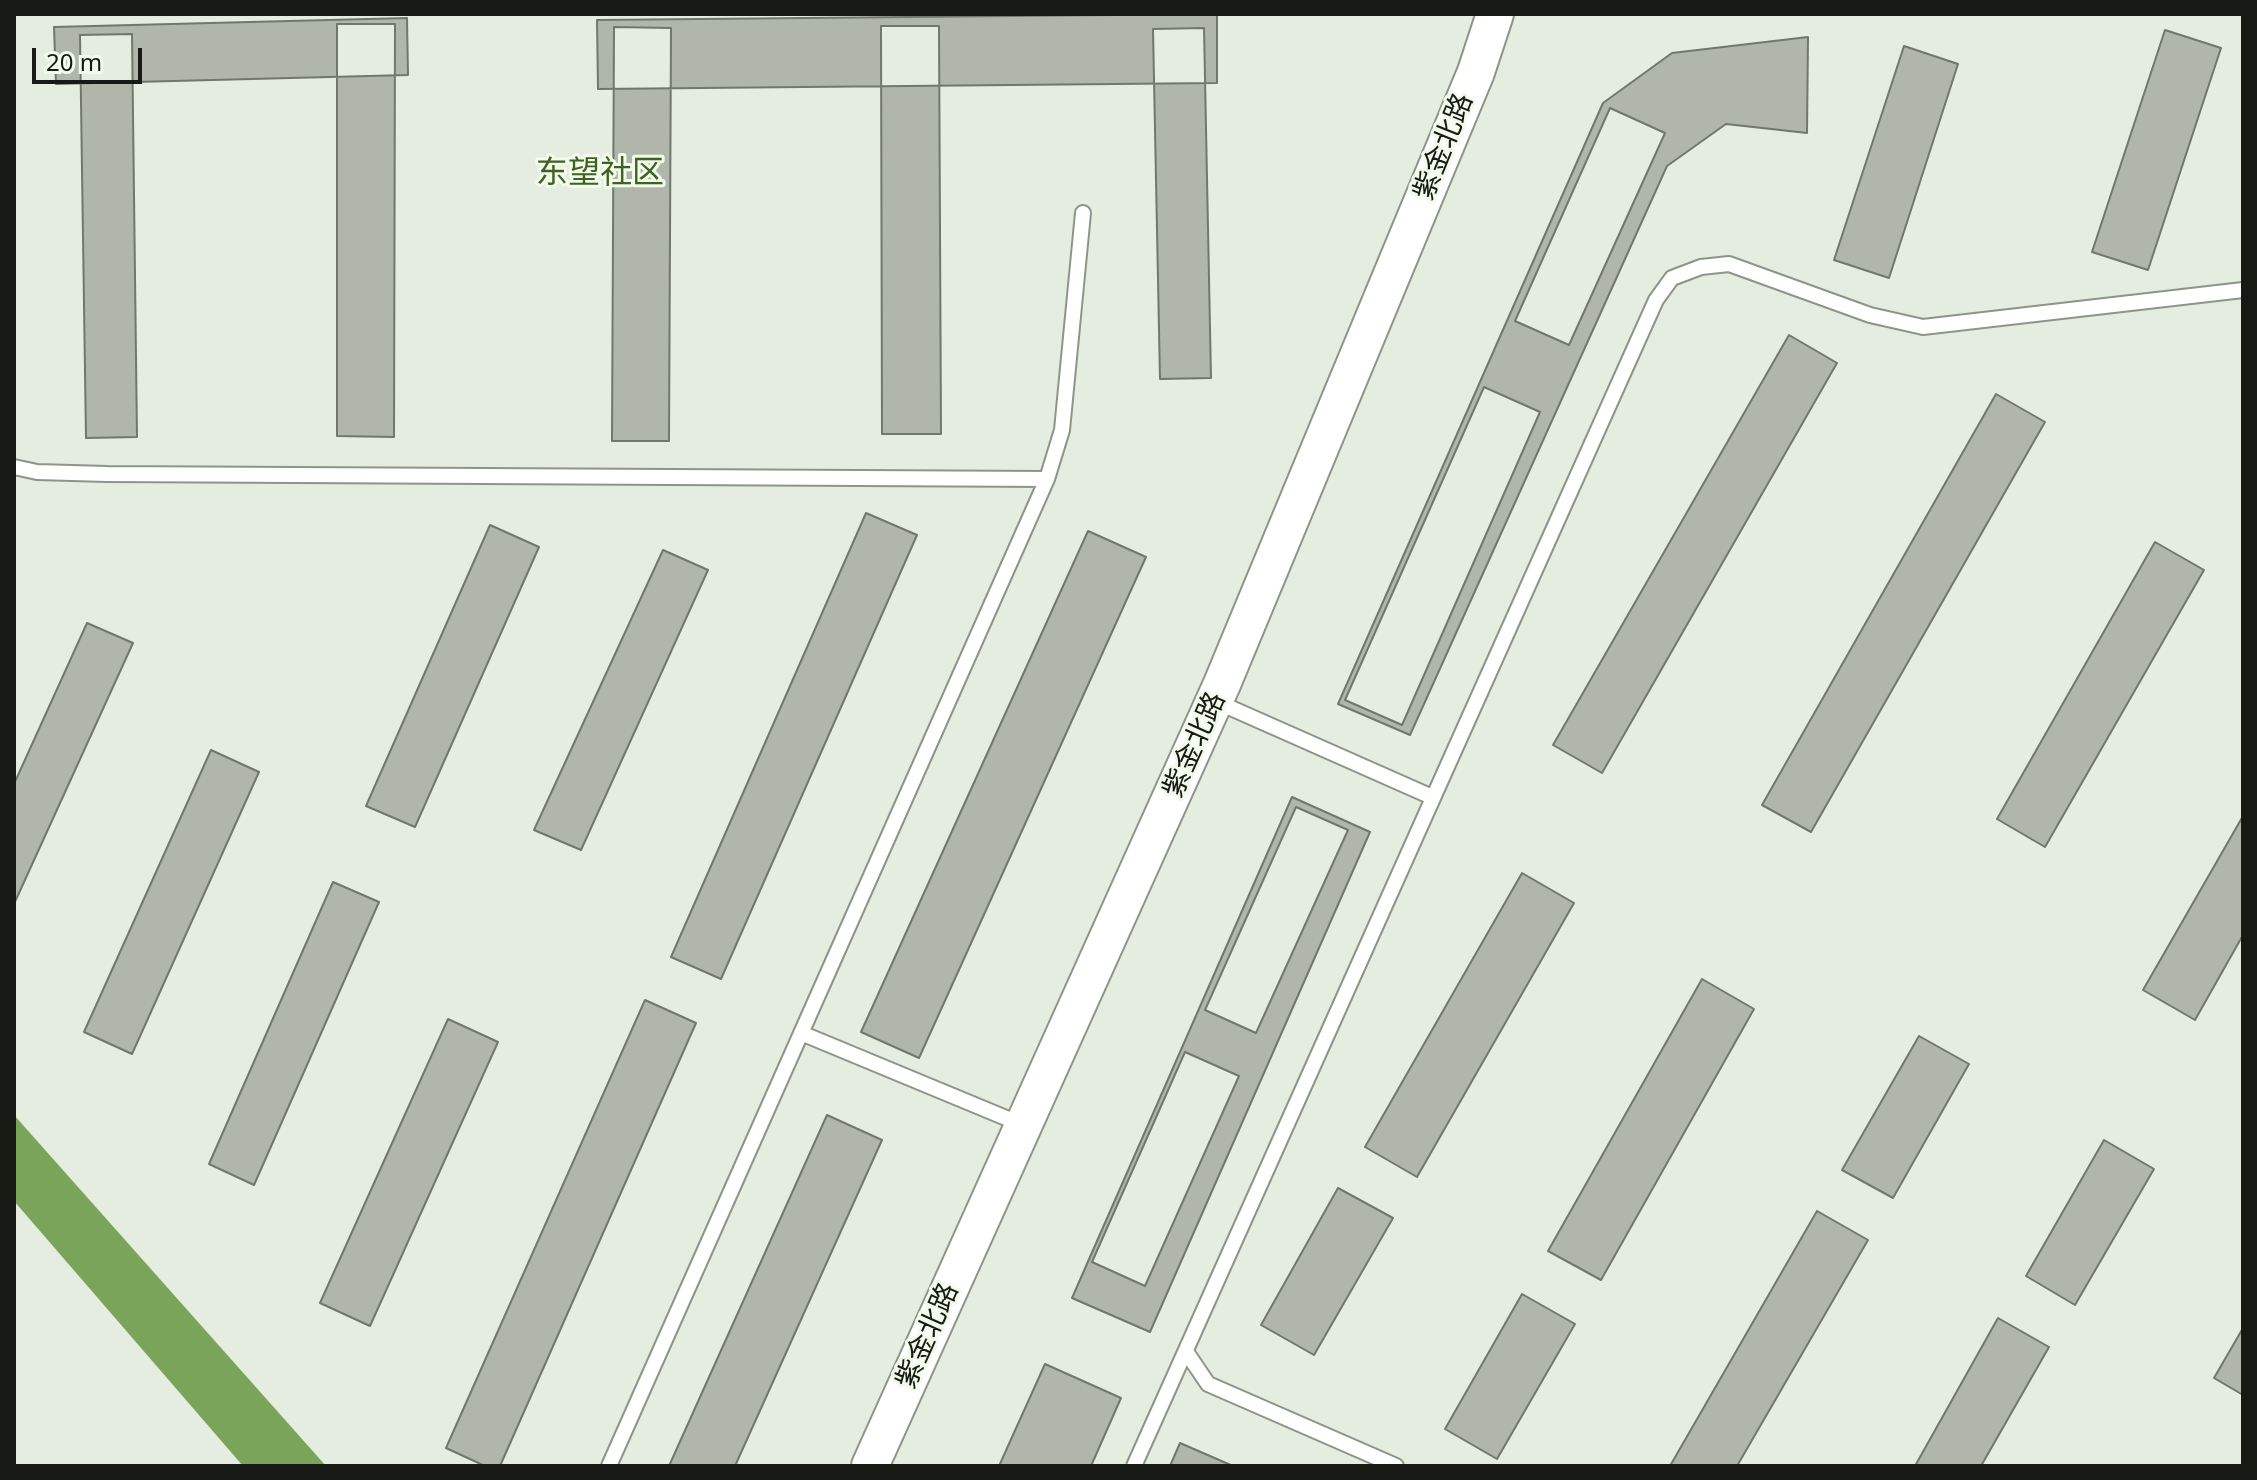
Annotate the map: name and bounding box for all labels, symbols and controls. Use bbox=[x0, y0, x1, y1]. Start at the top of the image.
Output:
scale bar bbox=[36, 32, 146, 82]
text: 20 m bbox=[46, 45, 102, 78]
street label: 紫金北路 bbox=[1407, 89, 1481, 205]
district label: 东望社区 bbox=[536, 155, 664, 193]
street label: 紫金北路 bbox=[1157, 687, 1233, 803]
street label: 紫金北路 bbox=[890, 1278, 966, 1394]

